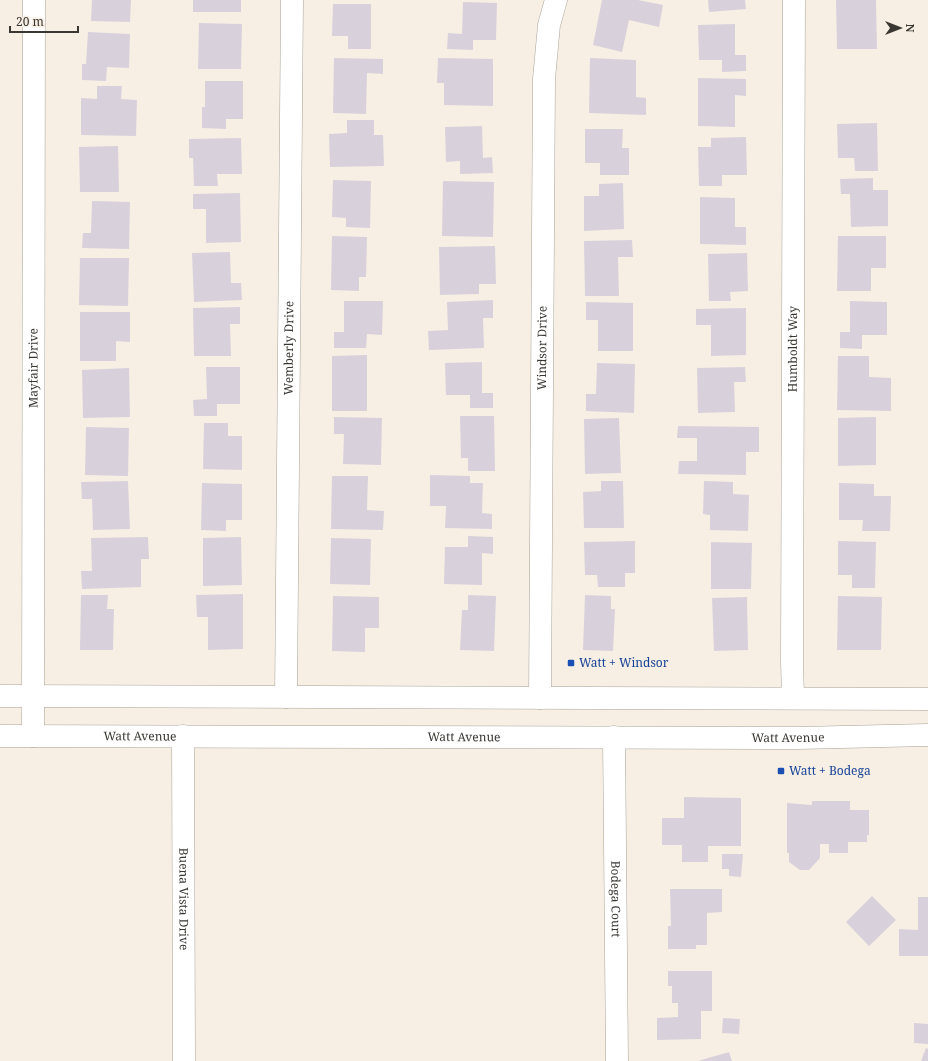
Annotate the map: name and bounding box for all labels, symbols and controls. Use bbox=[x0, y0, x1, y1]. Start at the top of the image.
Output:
scale bar bbox=[10, 8, 78, 34]
north arrow bbox=[880, 8, 920, 48]
text: 20 m bbox=[16, 13, 44, 30]
text: N bbox=[903, 24, 918, 33]
street label: Wemberly Drive bbox=[280, 301, 297, 395]
street label: Windsor Drive bbox=[533, 306, 551, 390]
street label: Humboldt Way bbox=[784, 306, 801, 392]
street label: Mayfair Drive bbox=[24, 328, 42, 408]
place label: Watt + Windsor bbox=[579, 654, 669, 671]
marker: Watt + Windsor bbox=[566, 658, 576, 668]
street label: Watt Avenue bbox=[103, 727, 177, 744]
street label: Watt Avenue bbox=[427, 728, 501, 745]
street label: Watt Avenue bbox=[751, 728, 825, 746]
place label: Watt + Bodega bbox=[789, 762, 871, 779]
marker: Watt + Bodega bbox=[776, 766, 786, 776]
street label: Buena Vista Drive bbox=[175, 848, 193, 950]
street label: Bodega Court bbox=[607, 861, 625, 937]

